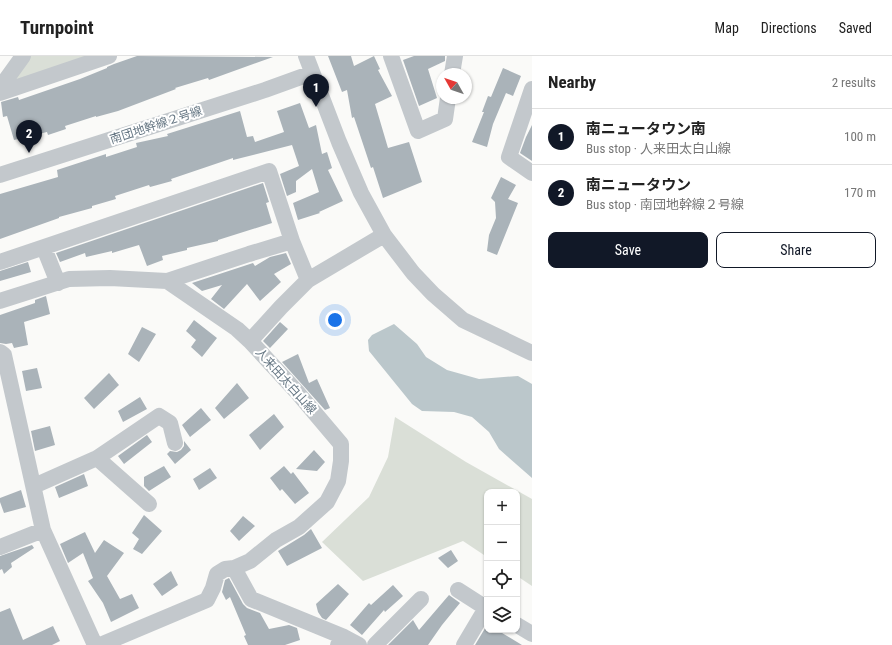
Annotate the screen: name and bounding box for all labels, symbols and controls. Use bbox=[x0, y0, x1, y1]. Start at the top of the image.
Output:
text: Turnpoint bbox=[20, 16, 94, 39]
text: Map bbox=[715, 20, 739, 36]
text: Directions bbox=[761, 20, 817, 36]
text: Saved bbox=[839, 20, 872, 36]
north arrow bbox=[436, 68, 472, 104]
text: Nearby bbox=[548, 72, 596, 92]
pin: 1 bbox=[303, 74, 329, 107]
text: 2 results bbox=[832, 75, 876, 90]
street label: 南団地幹線２号線 bbox=[108, 104, 204, 146]
pin: 2 bbox=[16, 120, 42, 153]
text: 南ニュータウン南 bbox=[586, 120, 706, 138]
text: 1 bbox=[558, 129, 564, 144]
text: 100 m bbox=[844, 129, 876, 144]
text: Bus stop · 人来田太白山線 bbox=[586, 141, 731, 156]
text: 南ニュータウン bbox=[586, 176, 691, 194]
text: 2 bbox=[558, 185, 564, 200]
text: 170 m bbox=[844, 185, 876, 200]
text: Bus stop · 南団地幹線２号線 bbox=[586, 197, 744, 212]
button: Save bbox=[548, 232, 708, 268]
button: Share bbox=[716, 232, 876, 268]
your location bbox=[325, 310, 345, 330]
street label: 人来田太白山線 bbox=[253, 345, 319, 417]
map controls bbox=[484, 489, 520, 633]
button: + bbox=[484, 489, 520, 525]
button: − bbox=[484, 525, 520, 561]
button: locate bbox=[484, 561, 520, 597]
button: layers bbox=[484, 597, 520, 633]

